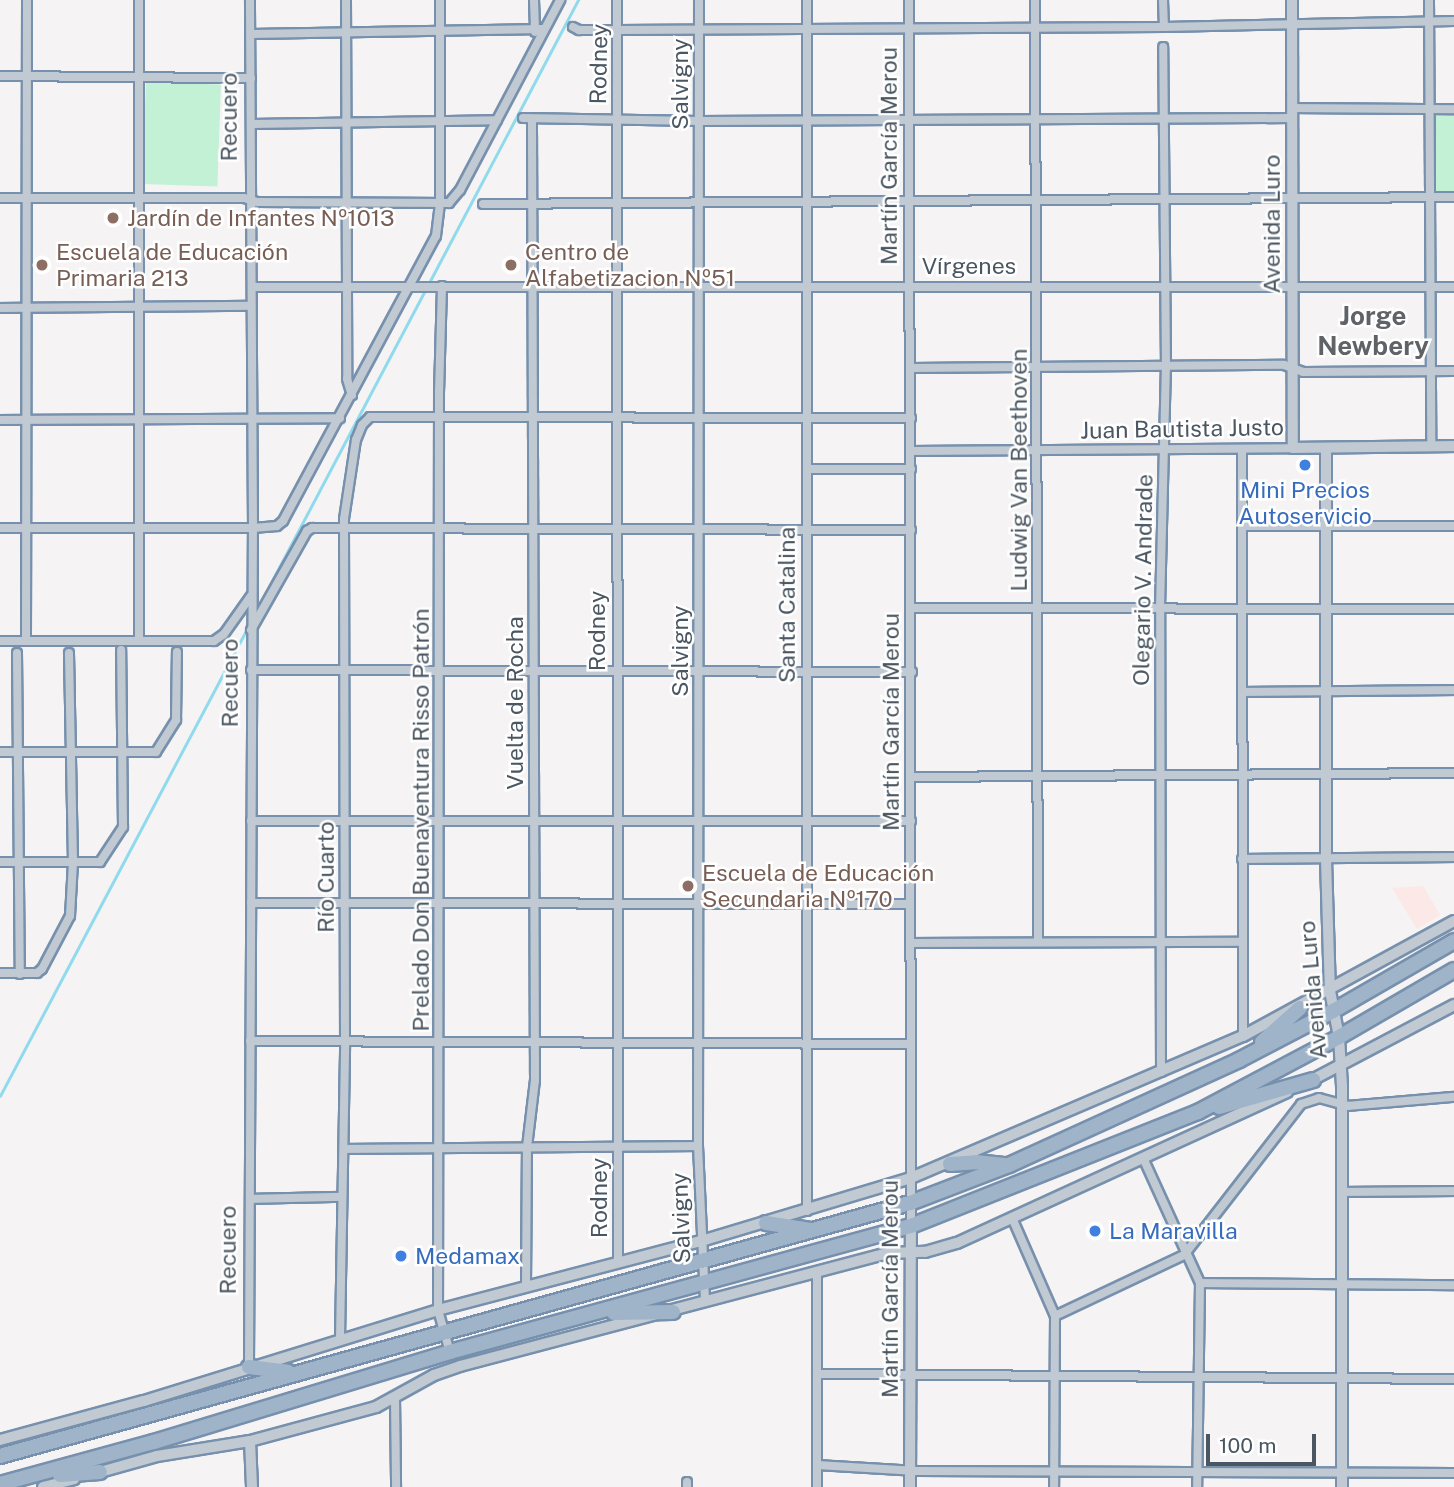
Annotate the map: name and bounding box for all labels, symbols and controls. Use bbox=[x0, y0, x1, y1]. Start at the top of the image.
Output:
street label: Rodney bbox=[584, 24, 614, 104]
street label: Salvigny bbox=[666, 38, 694, 130]
street label: Martín García Merou bbox=[875, 47, 903, 265]
street label: Recuero bbox=[215, 73, 243, 161]
street label: Avenida Luro bbox=[1258, 155, 1286, 293]
place label: Jardín de Infantes Nº1013 bbox=[127, 204, 395, 232]
marker: Jardín de Infantes Nº1013 bbox=[105, 210, 121, 226]
place label: Escuela de Educación Primaria 213 bbox=[56, 238, 289, 292]
place label: Centro de Alfabetizacion Nº51 bbox=[525, 238, 735, 292]
street label: Vírgenes bbox=[922, 252, 1016, 280]
marker: Escuela de Educación Primaria 213 bbox=[34, 257, 50, 273]
marker: Centro de Alfabetizacion Nº51 bbox=[503, 257, 519, 273]
district label: Jorge Newbery bbox=[1317, 300, 1429, 362]
street label: Ludwig Van Beethoven bbox=[1005, 348, 1033, 592]
street label: Juan Bautista Justo bbox=[1080, 413, 1284, 445]
marker: Mini Precios Autoservicio bbox=[1297, 457, 1313, 473]
street label: Olegario V. Andrade bbox=[1127, 473, 1159, 687]
place label: Mini Precios Autoservicio bbox=[1238, 476, 1372, 530]
street label: Santa Catalina bbox=[773, 527, 801, 683]
street label: Rodney bbox=[583, 591, 611, 671]
street label: Salvigny bbox=[666, 605, 694, 697]
street label: Prelado Don Buenaventura Risso Patrón bbox=[407, 608, 435, 1032]
street label: Martín García Merou bbox=[877, 613, 905, 831]
street label: Vuelta de Rocha bbox=[501, 616, 529, 790]
street label: Recuero bbox=[216, 639, 244, 727]
street label: Río Cuarto bbox=[312, 821, 340, 933]
place label: Escuela de Educación Secundaria Nº170 bbox=[702, 859, 935, 913]
marker: Escuela de Educación Secundaria Nº170 bbox=[680, 878, 696, 894]
street label: Avenida Luro bbox=[1293, 920, 1333, 1060]
street label: Rodney bbox=[585, 1158, 613, 1238]
street label: Salvigny bbox=[666, 1172, 696, 1264]
street label: Martín García Merou bbox=[876, 1180, 904, 1398]
street label: Recuero bbox=[214, 1206, 242, 1294]
place label: La Maravilla bbox=[1109, 1217, 1238, 1245]
marker: La Maravilla bbox=[1087, 1223, 1103, 1239]
place label: Medamax bbox=[415, 1242, 520, 1270]
marker: Medamax bbox=[393, 1248, 409, 1264]
scale bar bbox=[1209, 1420, 1319, 1464]
text: 100 m bbox=[1219, 1433, 1276, 1458]

